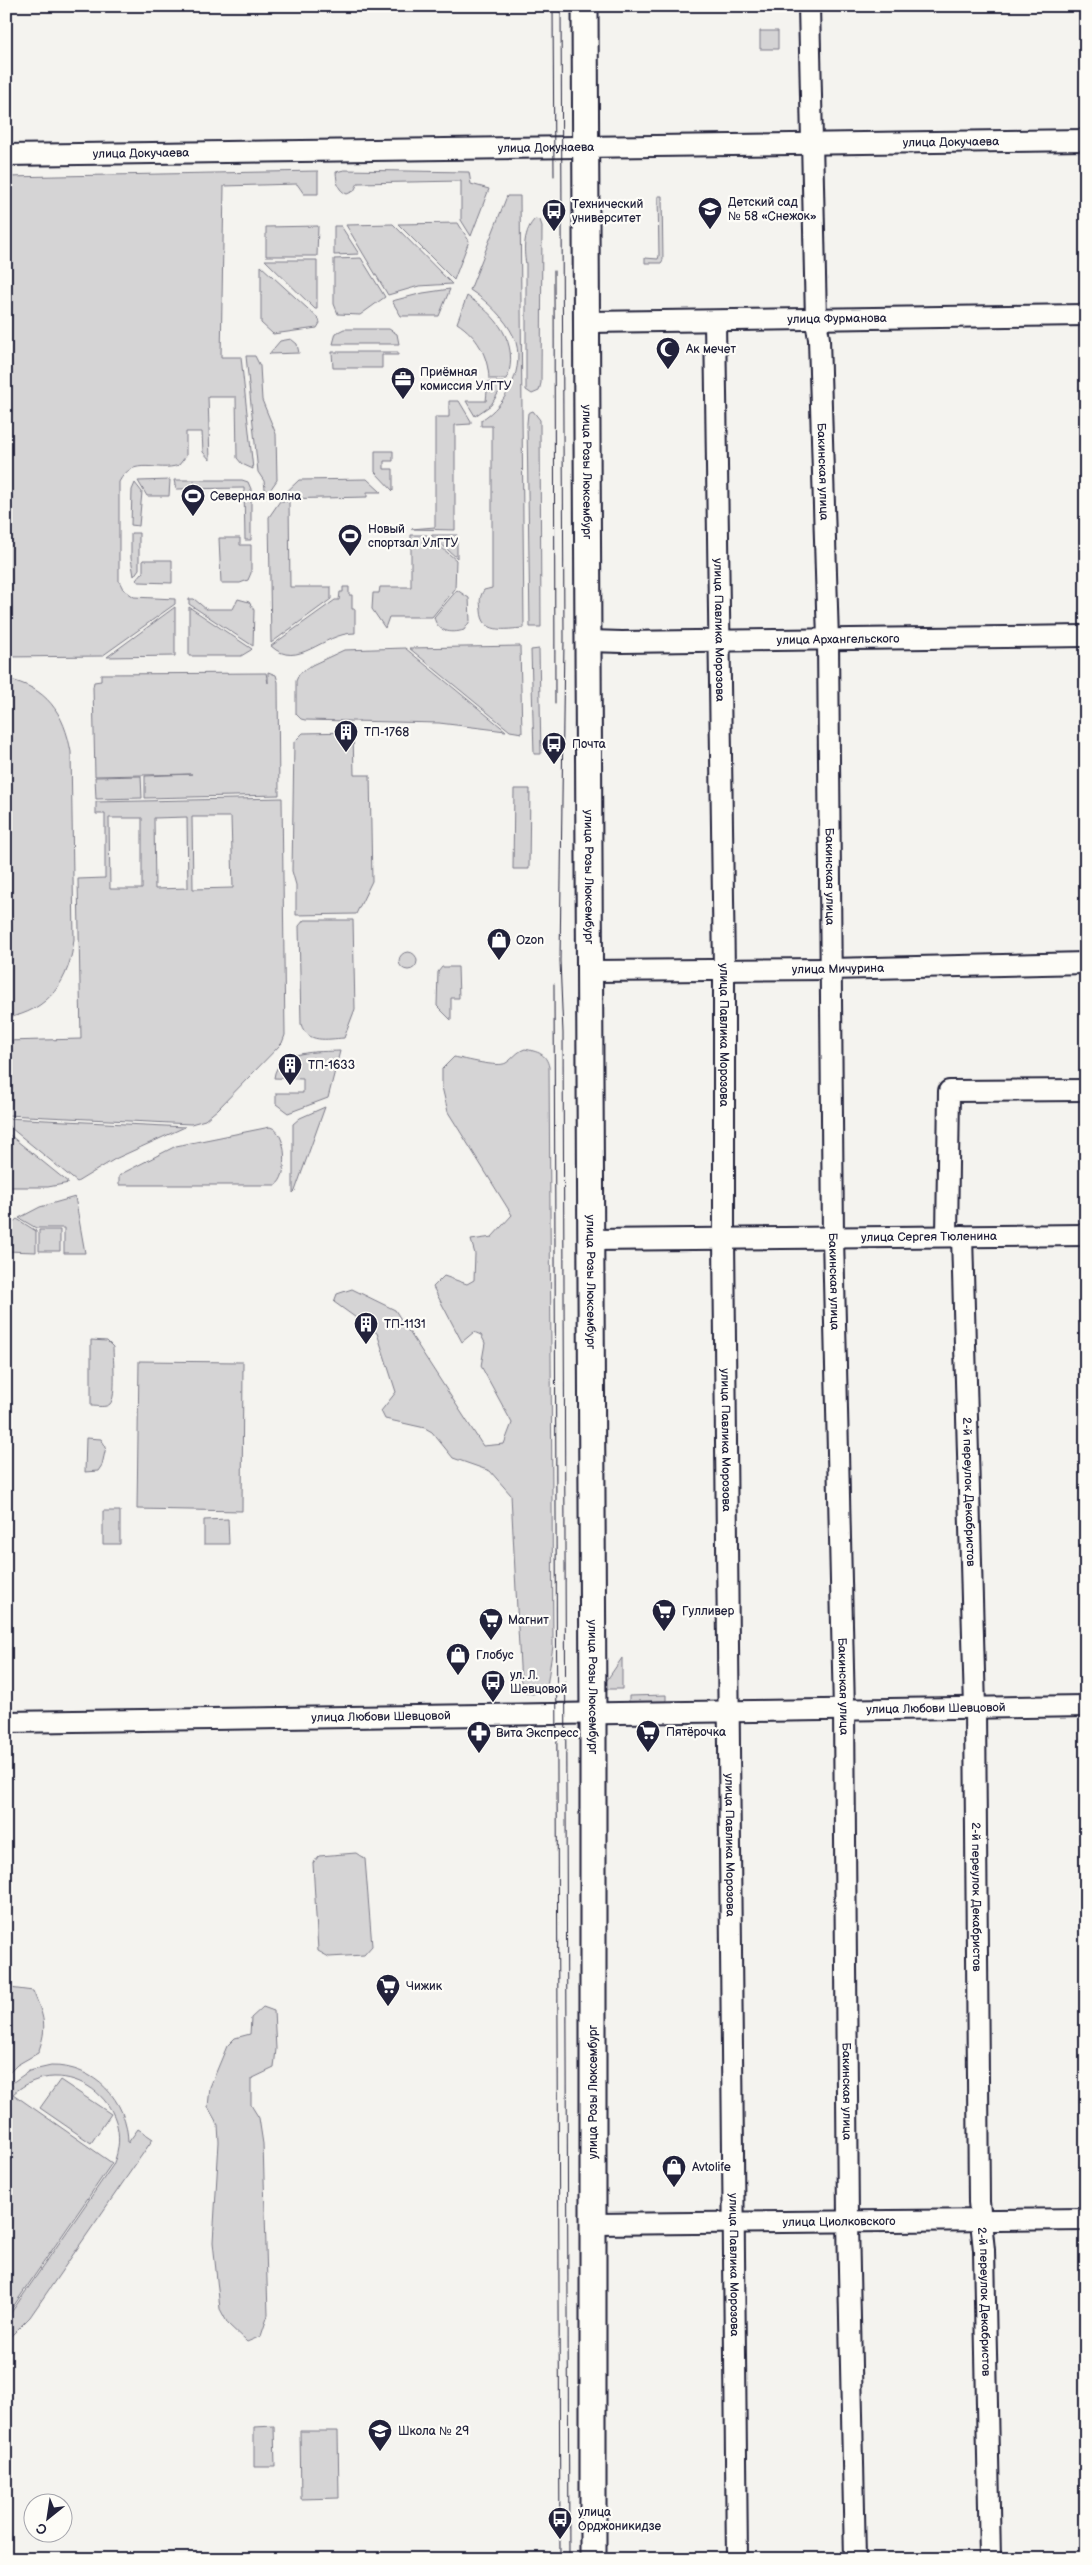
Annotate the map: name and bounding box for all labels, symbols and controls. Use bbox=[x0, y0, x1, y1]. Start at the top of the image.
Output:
street label: улица Докучаева bbox=[903, 134, 999, 151]
street label: улица Докучаева bbox=[498, 140, 594, 156]
street label: улица Докучаева bbox=[93, 145, 189, 162]
place label: Детский сад № 58 «Снежок» bbox=[728, 195, 817, 224]
school or university icon: Детский сад № 58 «Снежок» bbox=[697, 196, 723, 230]
place label: Технический университет bbox=[572, 197, 643, 226]
bus stop icon: Технический университет bbox=[541, 198, 567, 232]
street label: улица Фурманова bbox=[787, 311, 887, 327]
mosque icon: Ак мечет bbox=[655, 336, 681, 370]
place label: Ак мечет bbox=[685, 342, 736, 357]
place label: Приёмная комиссия УлГТУ bbox=[420, 365, 512, 394]
office icon: Приёмная комиссия УлГТУ bbox=[390, 366, 416, 400]
street label: улица Розы Люксембург bbox=[579, 405, 594, 540]
street label: Бакинская улица bbox=[814, 423, 831, 521]
sports icon: Северная волна bbox=[180, 483, 206, 517]
place label: Северная волна bbox=[210, 489, 301, 504]
place label: Новый спортзал УлГТУ bbox=[368, 522, 458, 551]
sports icon: Новый спортзал УлГТУ bbox=[337, 523, 363, 557]
street label: улица Павлика Морозова bbox=[710, 558, 727, 702]
street label: улица Архангельского bbox=[776, 631, 899, 648]
building icon: ТП-1768 bbox=[333, 719, 359, 753]
place label: ТП-1768 bbox=[364, 725, 409, 740]
bus stop icon: Почта bbox=[541, 731, 567, 765]
place label: Почта bbox=[572, 737, 606, 752]
street label: улица Розы Люксембург bbox=[581, 810, 596, 945]
street label: Бакинская улица bbox=[822, 828, 837, 925]
shop icon: Ozon bbox=[486, 927, 512, 961]
place label: Ozon bbox=[516, 933, 544, 948]
street label: улица Мичурина bbox=[792, 961, 884, 977]
street label: улица Павлика Морозова bbox=[716, 963, 731, 1107]
building icon: ТП-1633 bbox=[277, 1052, 303, 1086]
place label: ТП-1633 bbox=[308, 1058, 355, 1073]
street label: улица Розы Люксембург bbox=[583, 1215, 598, 1350]
street label: улица Сергея Тюленина bbox=[861, 1229, 997, 1245]
street label: Бакинская улица bbox=[825, 1233, 842, 1331]
building icon: ТП-1131 bbox=[353, 1311, 379, 1345]
place label: ТП-1131 bbox=[384, 1317, 426, 1332]
street label: улица Павлика Морозова bbox=[717, 1368, 734, 1512]
street label: 2-й переулок Декабристов bbox=[959, 1417, 978, 1567]
supermarket icon: Гулливер bbox=[651, 1598, 677, 1632]
place label: Гулливер bbox=[682, 1604, 734, 1619]
supermarket icon: Магнит bbox=[478, 1607, 504, 1641]
place label: Магнит bbox=[508, 1613, 549, 1628]
street label: улица Розы Люксембург bbox=[585, 1620, 600, 1755]
street label: Бакинская улица bbox=[834, 1637, 851, 1735]
shop icon: Глобус bbox=[445, 1642, 471, 1676]
place label: Глобус bbox=[476, 1648, 514, 1663]
place label: ул. Л. Шевцовой bbox=[510, 1668, 567, 1697]
bus stop icon: ул. Л. Шевцовой bbox=[480, 1669, 506, 1703]
street label: улица Любови Шевцовой bbox=[866, 1700, 1006, 1717]
street label: улица Любови Шевцовой bbox=[311, 1708, 451, 1725]
supermarket icon: Пятёрочка bbox=[635, 1719, 661, 1753]
pharmacy icon: Вита Экспресс bbox=[466, 1720, 492, 1754]
place label: Пятёрочка bbox=[666, 1725, 726, 1740]
place label: Вита Экспресс bbox=[496, 1726, 578, 1741]
street label: улица Павлика Морозова bbox=[721, 1773, 738, 1917]
street label: 2-й переулок Декабристов bbox=[968, 1822, 984, 1972]
supermarket icon: Чижик bbox=[375, 1973, 401, 2007]
place label: Чижик bbox=[406, 1979, 443, 1994]
street label: улица Розы Люксембург bbox=[586, 2024, 601, 2159]
street label: Бакинская улица bbox=[839, 2043, 854, 2140]
shop icon: Avtolife bbox=[661, 2154, 687, 2188]
place label: Avtolife bbox=[692, 2160, 731, 2175]
street label: улица Павлика Морозова bbox=[725, 2193, 742, 2337]
street label: улица Циолковского bbox=[782, 2214, 896, 2230]
street label: 2-й переулок Декабристов bbox=[974, 2226, 993, 2377]
school or university icon: Школа № 29 bbox=[367, 2418, 393, 2452]
place label: Школа № 29 bbox=[398, 2424, 469, 2439]
north arrow bbox=[22, 2492, 72, 2542]
place label: улица Орджоникидзе bbox=[578, 2505, 661, 2534]
bus stop icon: улица Орджоникидзе bbox=[547, 2506, 573, 2540]
text: С bbox=[33, 2519, 50, 2539]

